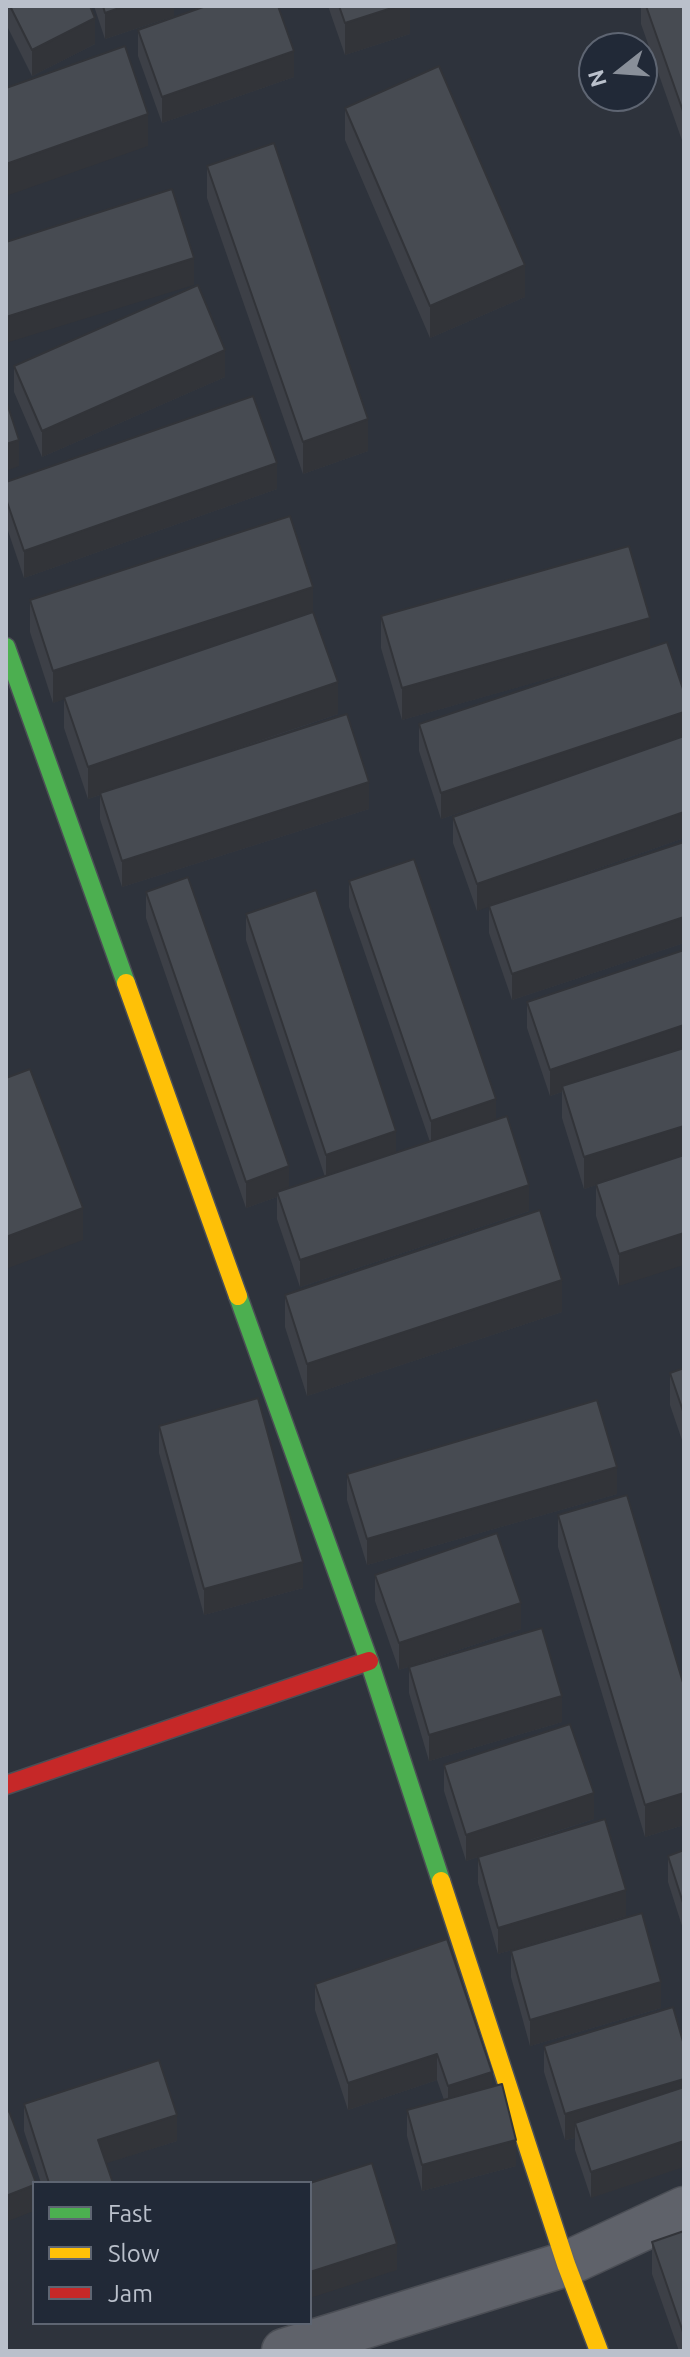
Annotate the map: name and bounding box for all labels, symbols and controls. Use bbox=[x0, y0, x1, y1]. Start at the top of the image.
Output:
north arrow bbox=[578, 32, 658, 112]
text: N bbox=[582, 67, 611, 90]
legend bbox=[32, 2181, 312, 2325]
text: Fast bbox=[108, 2200, 152, 2227]
text: Slow bbox=[108, 2240, 160, 2267]
text: Jam bbox=[108, 2280, 153, 2307]

